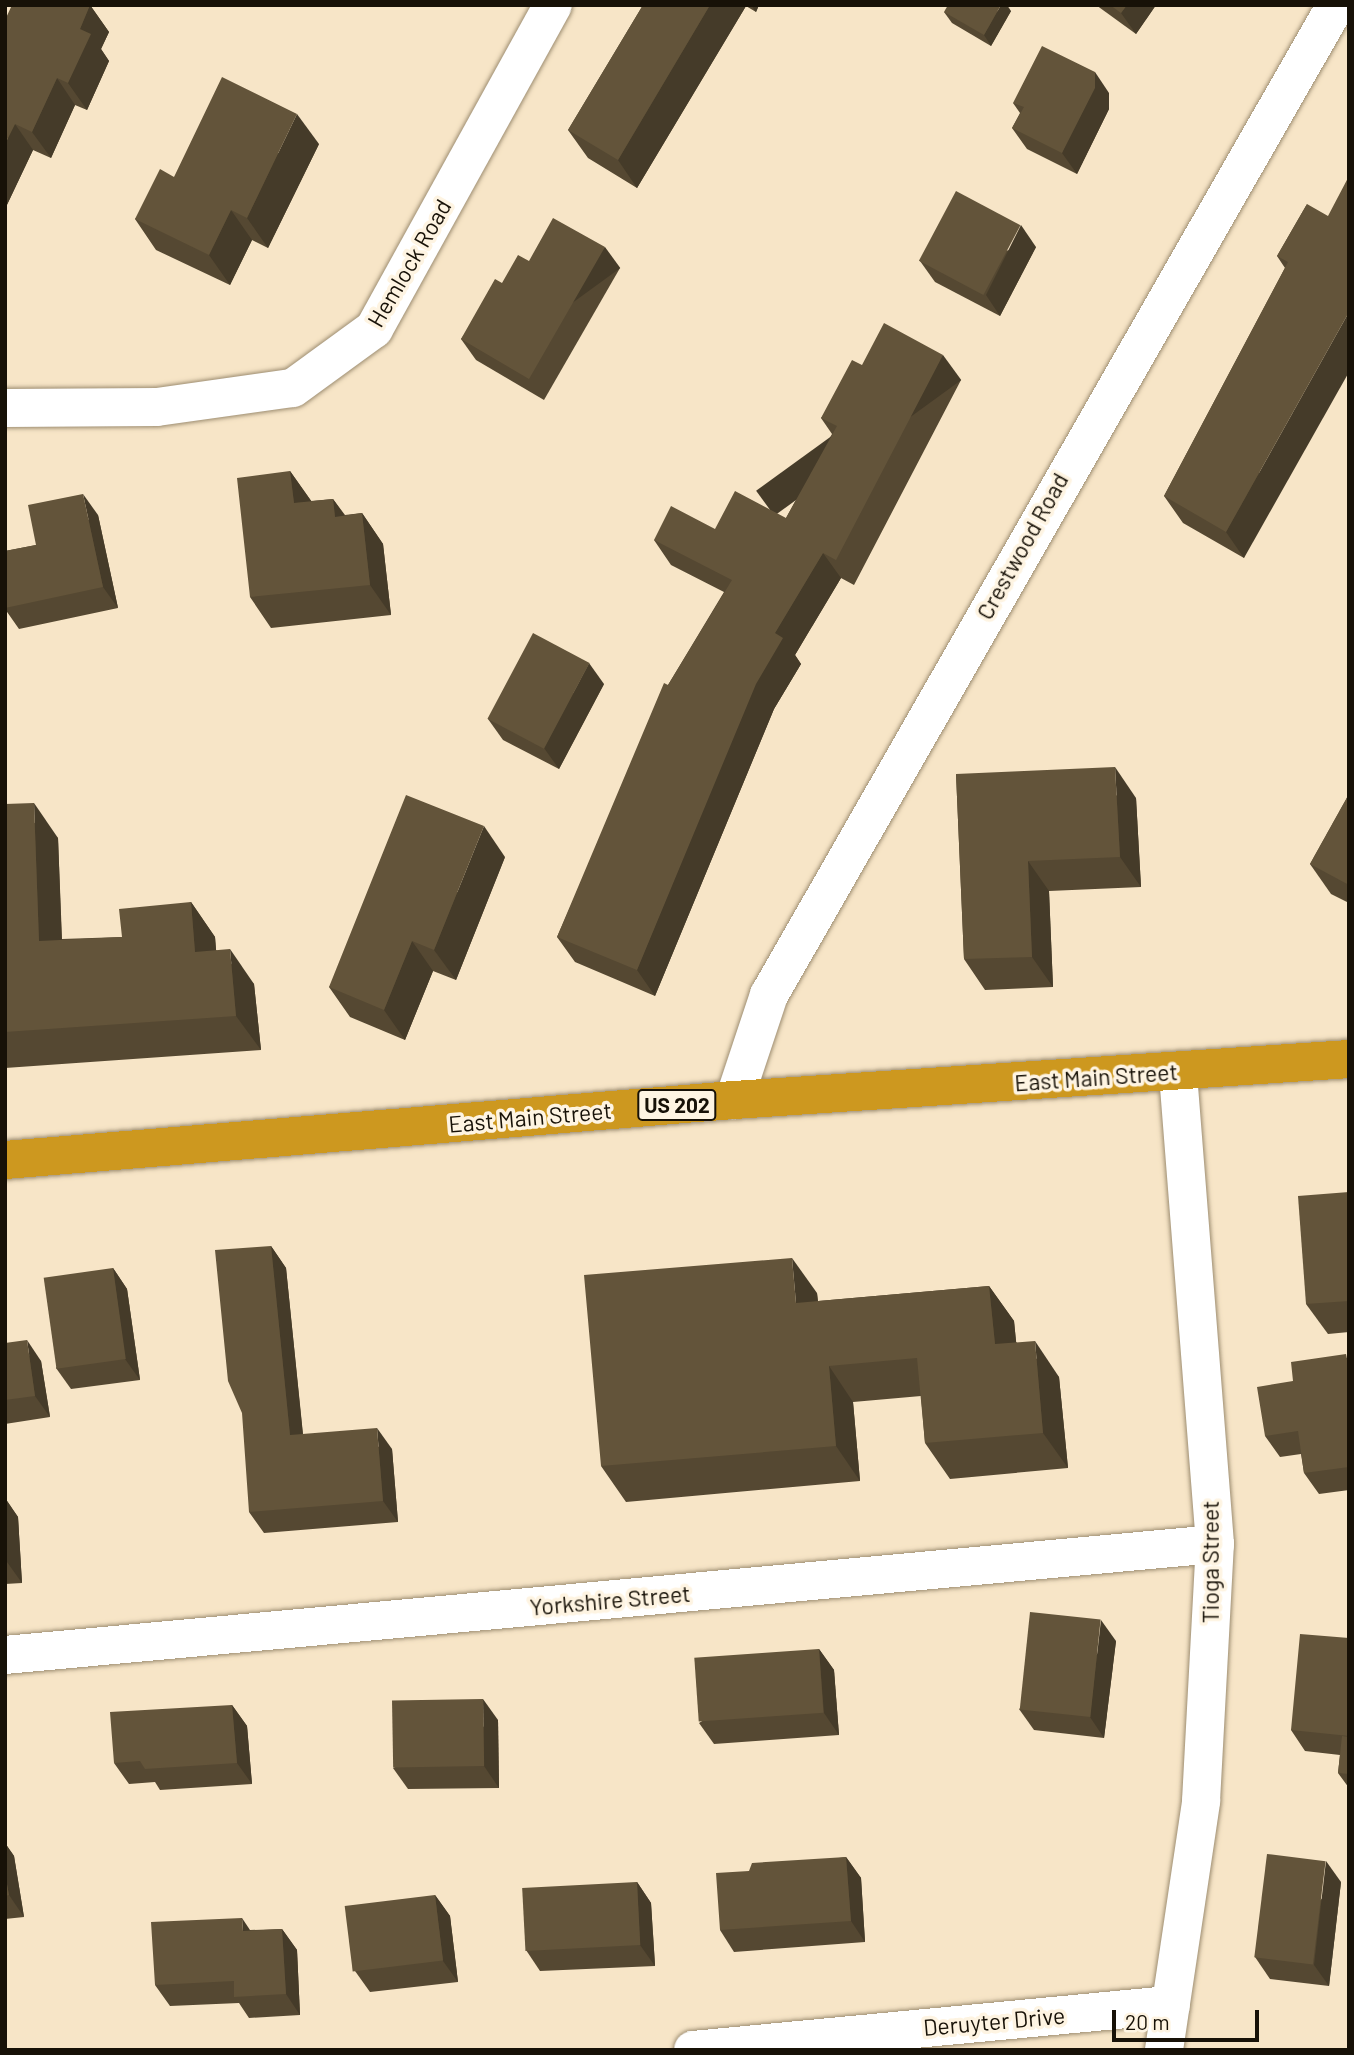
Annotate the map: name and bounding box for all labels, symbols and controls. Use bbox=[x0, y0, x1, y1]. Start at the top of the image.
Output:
street label: Hemlock Road bbox=[361, 194, 457, 332]
street label: Crestwood Road bbox=[970, 468, 1074, 624]
street label: East Main Street bbox=[1013, 1058, 1179, 1096]
road number: US 202 bbox=[637, 1088, 717, 1122]
street label: East Main Street bbox=[447, 1096, 613, 1138]
street label: Tioga Street bbox=[1196, 1501, 1224, 1623]
street label: Yorkshire Street bbox=[529, 1579, 691, 1621]
scale bar bbox=[1116, 1996, 1263, 2040]
street label: Deruyter Drive bbox=[922, 2001, 1066, 2041]
text: 20 m bbox=[1125, 2009, 1170, 2034]

